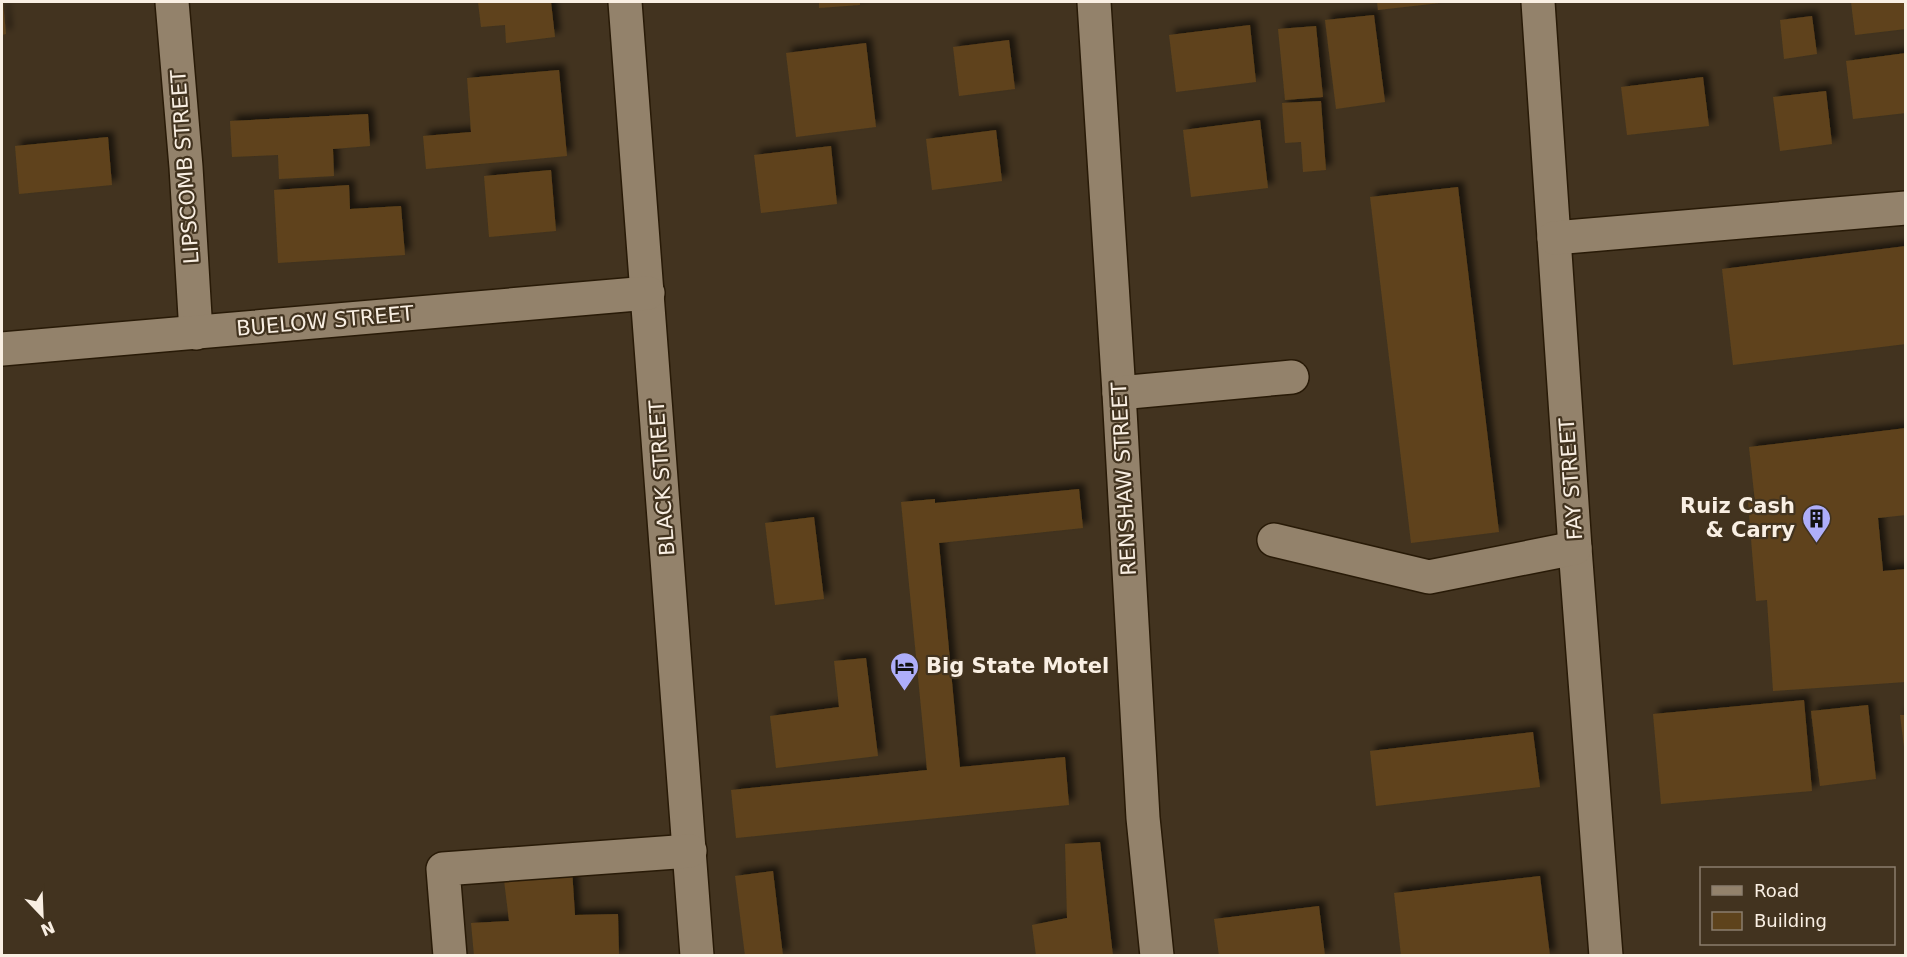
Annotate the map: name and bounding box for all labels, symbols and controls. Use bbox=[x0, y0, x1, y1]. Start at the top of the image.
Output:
street label: LIPSCOMB STREET bbox=[166, 69, 204, 265]
street label: BUELOW STREET bbox=[235, 301, 415, 341]
street label: RENSHAW STREET bbox=[1107, 382, 1141, 576]
street label: BLACK STREET bbox=[645, 399, 679, 557]
street label: FAY STREET bbox=[1555, 417, 1587, 541]
place label: Ruiz Cash & Carry bbox=[1680, 494, 1795, 542]
building icon: Ruiz Cash & Carry bbox=[1800, 502, 1832, 544]
hotel icon: Big State Motel bbox=[889, 650, 921, 692]
place label: Big State Motel bbox=[926, 654, 1109, 678]
legend bbox=[1700, 867, 1895, 945]
text: Road bbox=[1754, 880, 1799, 901]
north arrow bbox=[12, 885, 72, 945]
text: Building bbox=[1754, 910, 1827, 931]
text: N bbox=[38, 917, 58, 940]

